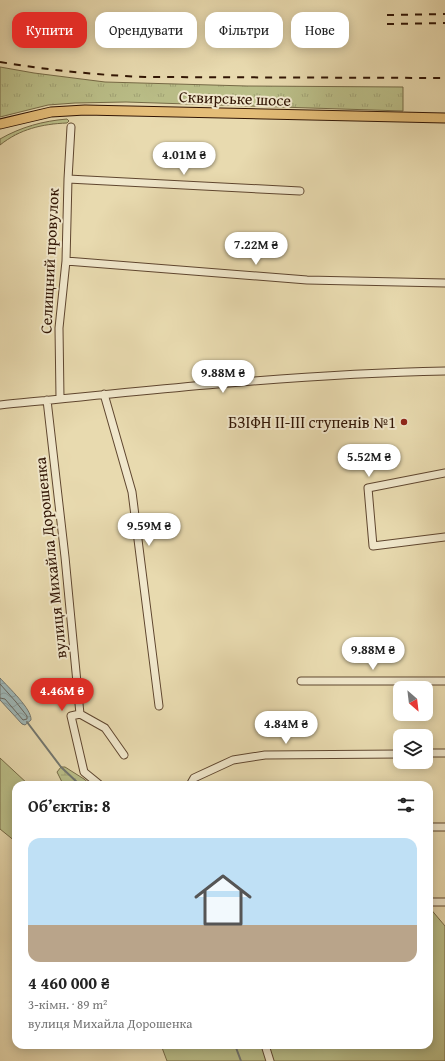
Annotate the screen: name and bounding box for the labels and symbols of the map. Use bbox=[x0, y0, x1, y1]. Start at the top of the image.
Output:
street label: Сквирське шосе bbox=[179, 84, 291, 112]
pin: 4.01M ₴ bbox=[147, 142, 221, 176]
street label: Селищний провулок bbox=[33, 187, 65, 334]
pin: 7.22M ₴ bbox=[219, 232, 293, 266]
pin: 9.88M ₴ bbox=[186, 360, 260, 394]
place label: БЗІФН ІІ-ІІІ ступенів №1 bbox=[228, 410, 396, 434]
marker: БЗІФН ІІ-ІІІ ступенів №1 bbox=[399, 417, 409, 427]
pin: 5.52M ₴ bbox=[332, 444, 406, 478]
street label: вулиця Михайла Дорошенка bbox=[27, 456, 73, 660]
pin: 9.59M ₴ bbox=[112, 513, 186, 547]
pin: 9.88M ₴ bbox=[336, 637, 410, 671]
pin: 4.46M ₴ bbox=[25, 678, 99, 712]
north arrow bbox=[393, 681, 433, 721]
pin: 4.84M ₴ bbox=[249, 711, 323, 745]

